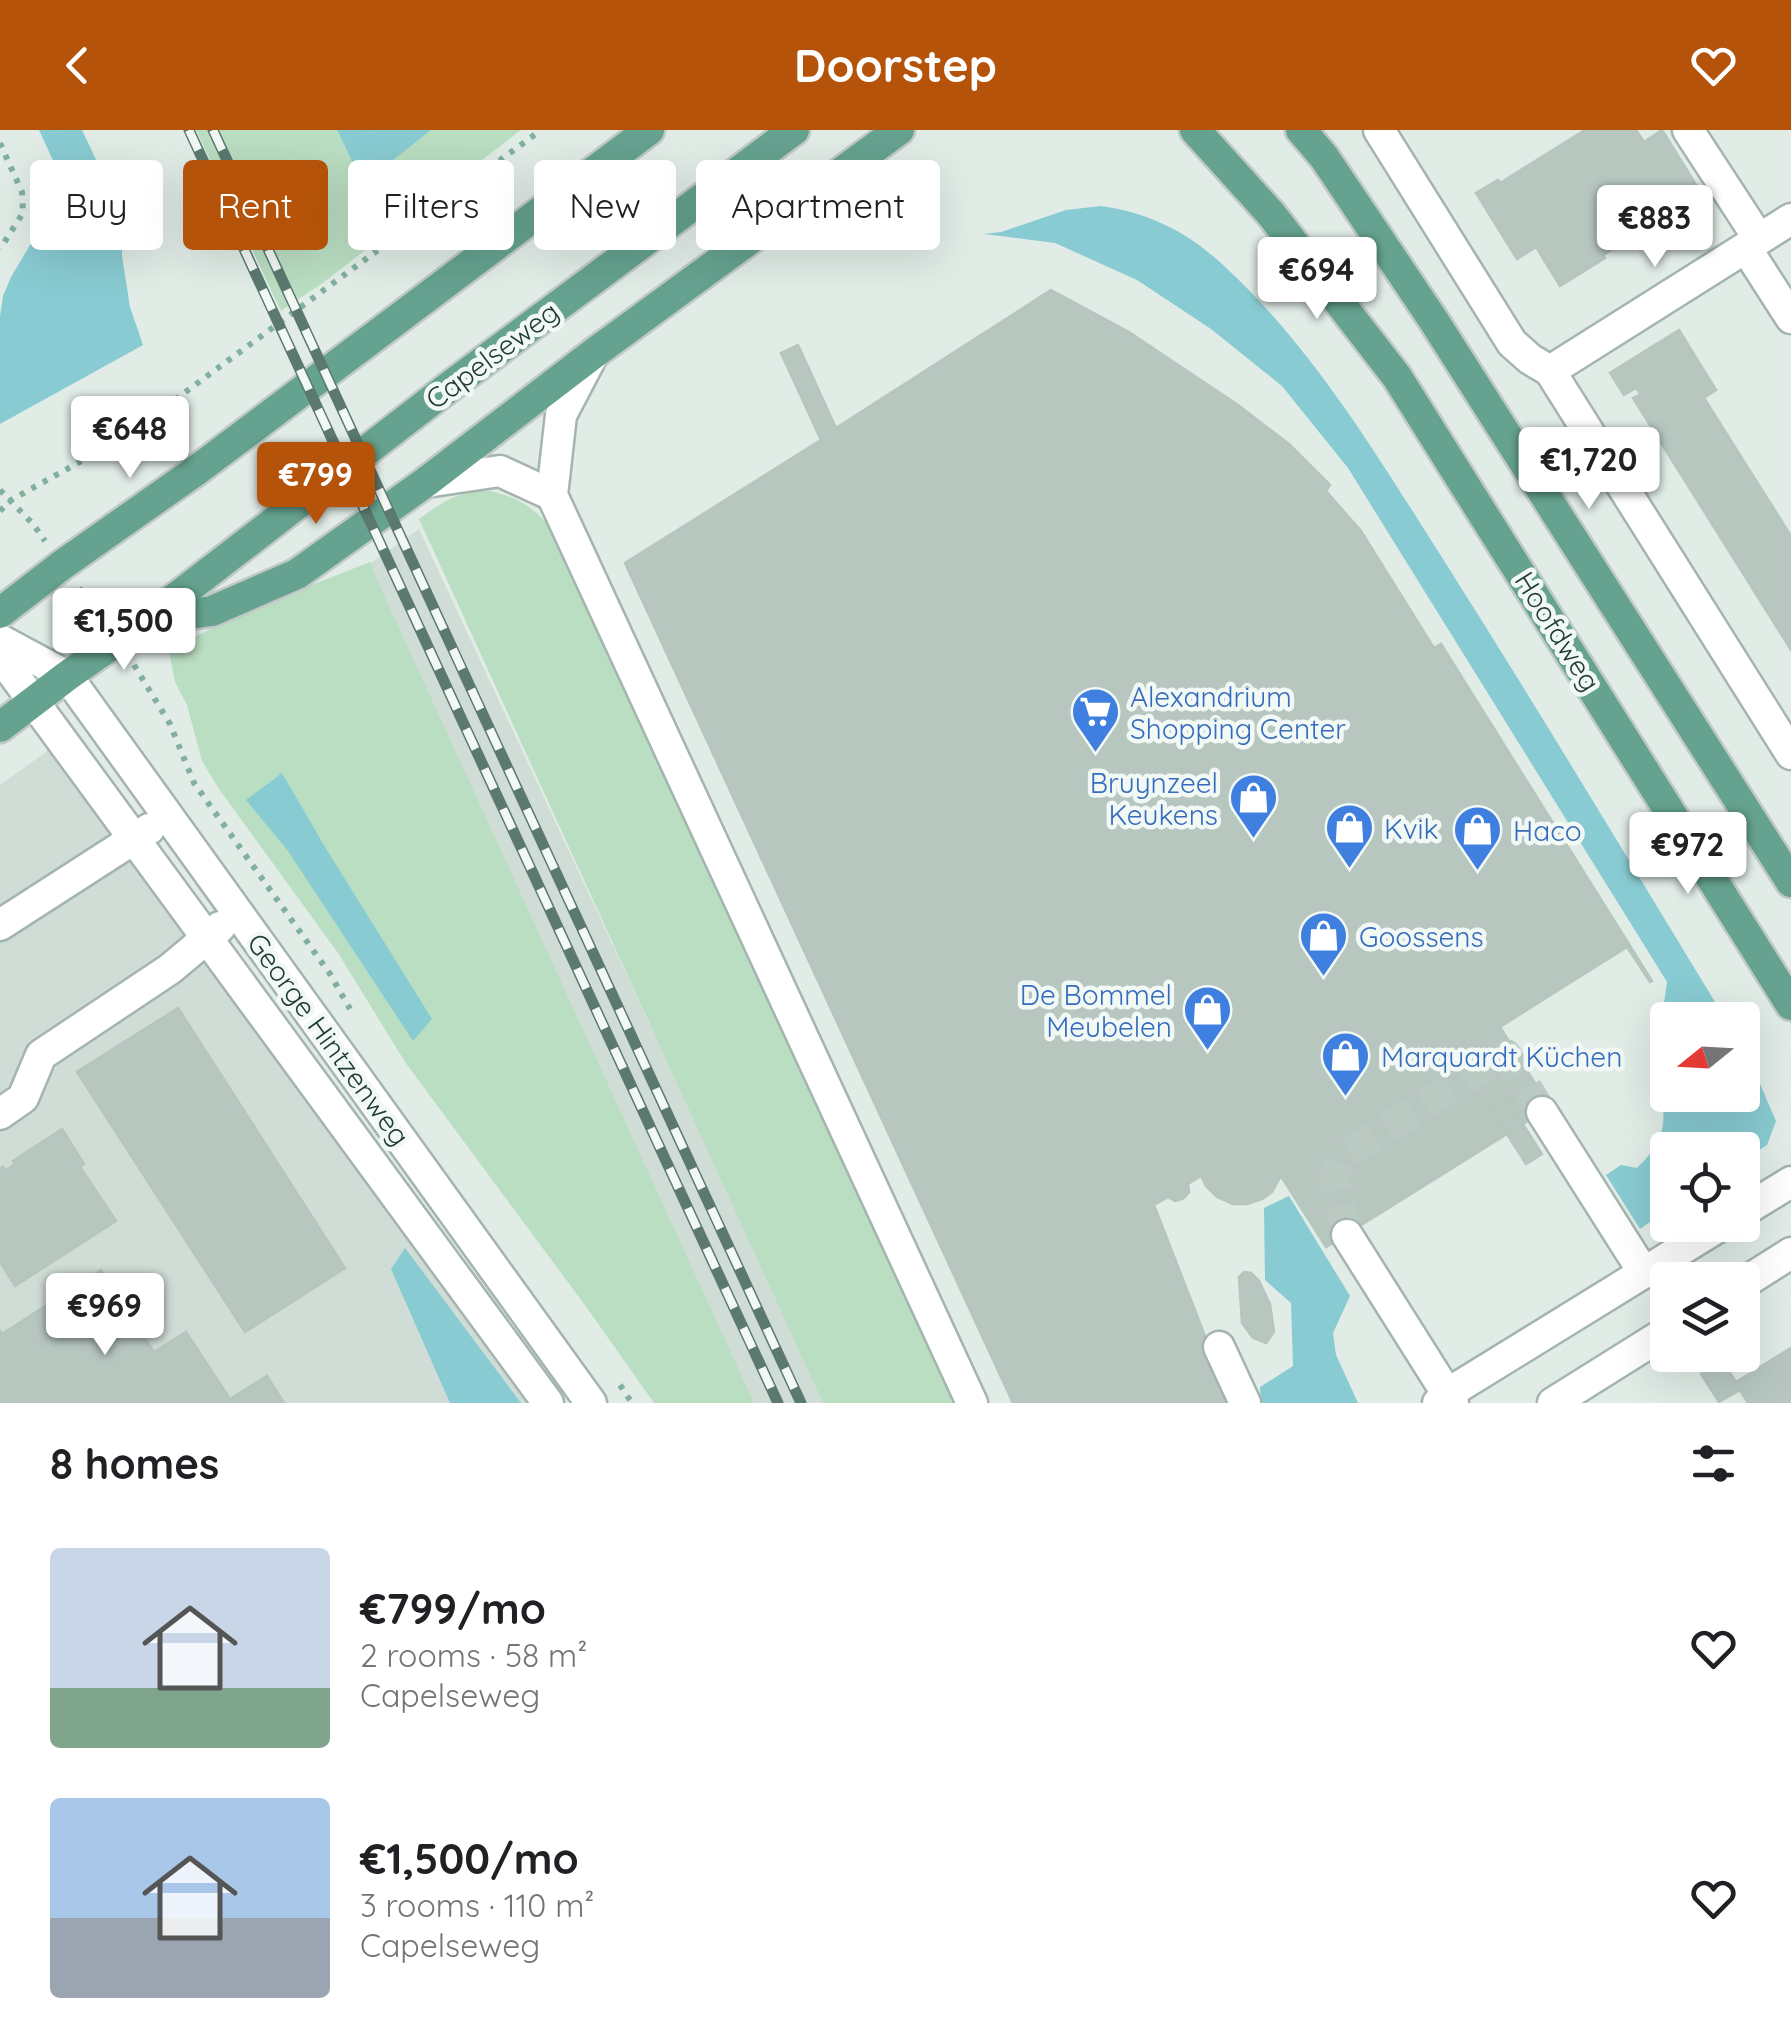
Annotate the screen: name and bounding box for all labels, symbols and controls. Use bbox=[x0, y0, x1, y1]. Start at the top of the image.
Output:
text: Doorstep bbox=[794, 37, 997, 93]
icon: back bbox=[50, 38, 105, 93]
icon: heart bbox=[1686, 38, 1741, 93]
chip: Buy bbox=[30, 160, 163, 250]
chip: Rent bbox=[183, 160, 328, 250]
chip: Filters bbox=[348, 160, 514, 250]
chip: New bbox=[534, 160, 676, 250]
chip: Apartment bbox=[696, 160, 940, 250]
pin: €883 bbox=[1596, 185, 1714, 270]
text: €883 bbox=[1619, 197, 1691, 237]
pin: €694 bbox=[1258, 237, 1376, 322]
text: €694 bbox=[1280, 249, 1354, 289]
street label: Capelseweg bbox=[419, 294, 565, 416]
pin: €648 bbox=[71, 396, 189, 481]
text: €648 bbox=[93, 408, 167, 448]
pin: €1,720 bbox=[1508, 427, 1670, 512]
text: €1,720 bbox=[1541, 439, 1637, 479]
pin: €799 bbox=[257, 442, 375, 527]
text: €799 bbox=[279, 454, 353, 494]
street label: Hoofdweg bbox=[1508, 565, 1608, 697]
pin: €1,500 bbox=[43, 588, 205, 673]
text: €1,500 bbox=[74, 600, 174, 640]
place label: Alexandrium Shopping Center bbox=[1130, 679, 1346, 746]
supermarket icon: Alexandrium Shopping Center bbox=[1069, 686, 1121, 754]
place label: Bruynzeel Keukens bbox=[1090, 765, 1218, 832]
shop icon: Bruynzeel Keukens bbox=[1227, 772, 1279, 840]
shop icon: Kvik bbox=[1323, 802, 1375, 870]
shop icon: Haco bbox=[1452, 804, 1504, 872]
place label: Kvik bbox=[1384, 811, 1439, 846]
pin: €972 bbox=[1629, 812, 1747, 897]
place label: Haco bbox=[1513, 813, 1582, 848]
text: €972 bbox=[1651, 824, 1725, 864]
shop icon: Goossens bbox=[1298, 910, 1350, 978]
place label: Goossens bbox=[1359, 919, 1484, 954]
street label: George Hintzenweg bbox=[240, 926, 418, 1152]
place label: De Bommel Meubelen bbox=[1020, 977, 1172, 1044]
shop icon: De Bommel Meubelen bbox=[1181, 984, 1233, 1052]
north arrow bbox=[1650, 1002, 1760, 1112]
map controls bbox=[1650, 1002, 1760, 1372]
shop icon: Marquardt Küchen bbox=[1320, 1030, 1372, 1098]
place label: Marquardt Küchen bbox=[1381, 1039, 1622, 1074]
button: locate bbox=[1650, 1132, 1760, 1242]
button: layers bbox=[1650, 1262, 1760, 1372]
pin: €969 bbox=[46, 1273, 164, 1358]
text: €969 bbox=[68, 1285, 142, 1325]
icon: filters bbox=[1686, 1436, 1741, 1491]
text: 8 homes bbox=[50, 1437, 219, 1490]
text: €799/mo bbox=[360, 1582, 546, 1635]
icon: home bbox=[130, 1588, 250, 1708]
icon: heart bbox=[1686, 1621, 1741, 1676]
text: 2 rooms · 58 m² bbox=[360, 1635, 587, 1675]
text: Capelseweg bbox=[360, 1675, 540, 1715]
text: €1,500/mo bbox=[360, 1832, 579, 1885]
icon: home bbox=[130, 1838, 250, 1958]
icon: heart bbox=[1686, 1871, 1741, 1926]
text: 3 rooms · 110 m² bbox=[360, 1885, 594, 1925]
text: Capelseweg bbox=[360, 1925, 540, 1965]

